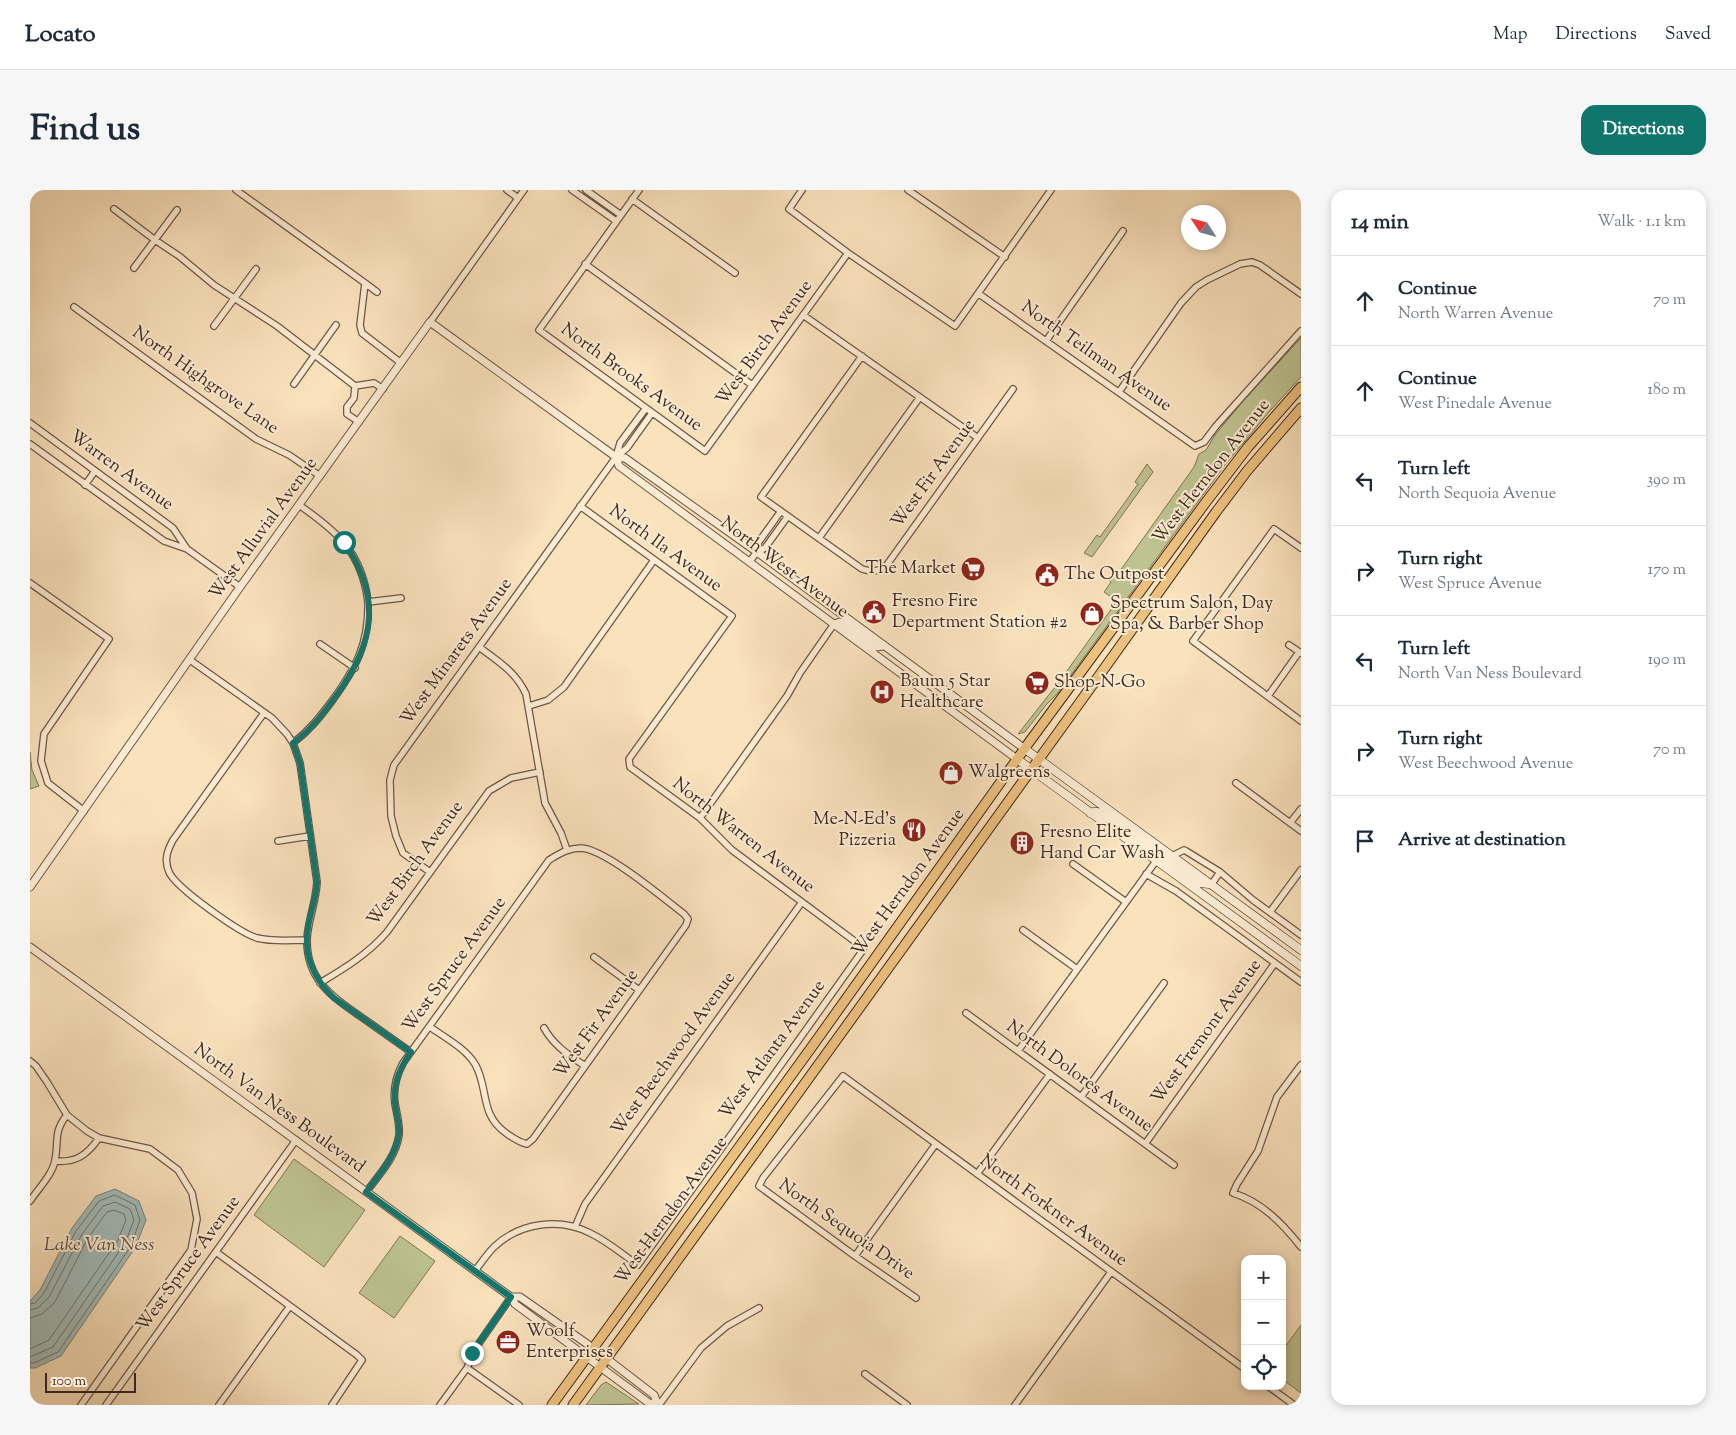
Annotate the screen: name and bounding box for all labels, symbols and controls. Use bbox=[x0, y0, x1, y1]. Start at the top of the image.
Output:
text: Locato bbox=[25, 18, 96, 52]
text: Map bbox=[1493, 22, 1528, 48]
text: Directions bbox=[1556, 22, 1637, 48]
text: Saved bbox=[1665, 22, 1711, 48]
text: Find us bbox=[30, 105, 140, 156]
button: Directions bbox=[1581, 105, 1706, 155]
north arrow bbox=[1181, 205, 1226, 250]
text: 14 min bbox=[1351, 208, 1409, 238]
text: Walk · 1.1 km bbox=[1597, 211, 1686, 234]
street label: West Birch Avenue bbox=[711, 275, 819, 411]
text: Continue bbox=[1398, 276, 1477, 303]
icon: ahead bbox=[1351, 287, 1379, 315]
text: 70 m bbox=[1653, 289, 1686, 312]
street label: North Teilman Avenue bbox=[1015, 295, 1177, 419]
text: North Warren Avenue bbox=[1398, 303, 1553, 326]
street label: North Brooks Avenue bbox=[555, 318, 707, 438]
street label: North Highgrove Lane bbox=[126, 321, 284, 441]
text: Continue bbox=[1398, 366, 1477, 393]
icon: ahead bbox=[1351, 377, 1379, 405]
text: 180 m bbox=[1647, 379, 1686, 402]
text: West Pinedale Avenue bbox=[1398, 393, 1552, 416]
street label: West Herndon Avenue bbox=[1147, 394, 1277, 550]
street label: West Fir Avenue bbox=[886, 414, 982, 534]
street label: Warren Avenue bbox=[63, 424, 179, 518]
street label: West Alluvial Avenue bbox=[203, 452, 325, 606]
text: Turn left bbox=[1398, 456, 1470, 483]
icon: left bbox=[1351, 467, 1379, 495]
text: 390 m bbox=[1647, 469, 1686, 492]
text: North Sequoia Avenue bbox=[1398, 483, 1556, 506]
street label: North Ila Avenue bbox=[603, 499, 727, 599]
street label: North West Avenue bbox=[714, 511, 854, 625]
route start bbox=[333, 531, 356, 554]
text: Turn right bbox=[1398, 546, 1482, 573]
place label: The Market bbox=[866, 556, 956, 582]
supermarket icon: The Market bbox=[960, 556, 986, 582]
icon: right bbox=[1351, 557, 1379, 585]
text: 170 m bbox=[1648, 559, 1686, 582]
public building icon: The Outpost bbox=[1034, 562, 1060, 588]
place label: The Outpost bbox=[1064, 562, 1164, 588]
street label: West Minarets Avenue bbox=[395, 573, 519, 731]
text: West Spruce Avenue bbox=[1398, 573, 1542, 596]
place label: Fresno Fire Department Station #2 bbox=[892, 589, 1068, 636]
place label: Spectrum Salon, Day Spa, & Barber Shop bbox=[1110, 591, 1273, 638]
public building icon: Fresno Fire Department Station #2 bbox=[861, 599, 887, 625]
shop icon: Spectrum Salon, Day Spa, & Barber Shop bbox=[1079, 601, 1105, 627]
text: Turn left bbox=[1398, 636, 1470, 663]
icon: left bbox=[1351, 647, 1379, 675]
text: 190 m bbox=[1648, 649, 1686, 672]
text: North Van Ness Boulevard bbox=[1398, 663, 1582, 686]
place label: Baum 5 Star Healthcare bbox=[900, 669, 990, 716]
supermarket icon: Shop-N-Go bbox=[1024, 670, 1050, 696]
place label: Shop-N-Go bbox=[1054, 670, 1146, 696]
hospital icon: Baum 5 Star Healthcare bbox=[869, 679, 895, 705]
text: Turn right bbox=[1398, 726, 1482, 753]
icon: right bbox=[1351, 737, 1379, 765]
text: 70 m bbox=[1653, 739, 1686, 762]
text: West Beechwood Avenue bbox=[1398, 753, 1573, 776]
shop icon: Walgreens bbox=[938, 760, 964, 786]
place label: Walgreens bbox=[968, 760, 1050, 786]
street label: North Warren Avenue bbox=[666, 772, 820, 900]
street label: West Birch Avenue bbox=[362, 796, 470, 932]
street label: West Herndon Avenue bbox=[846, 803, 972, 963]
place label: Me-N-Ed's Pizzeria bbox=[813, 807, 896, 854]
restaurant icon: Me-N-Ed's Pizzeria bbox=[901, 817, 927, 843]
place label: Fresno Elite Hand Car Wash bbox=[1040, 820, 1165, 867]
icon: arrive bbox=[1351, 827, 1379, 855]
text: Arrive at destination bbox=[1398, 827, 1566, 854]
building icon: Fresno Elite Hand Car Wash bbox=[1009, 830, 1035, 856]
street label: West Spruce Avenue bbox=[397, 892, 513, 1038]
street label: West Fremont Avenue bbox=[1145, 954, 1269, 1110]
street label: West Fir Avenue bbox=[549, 964, 645, 1084]
street label: West Beechwood Avenue bbox=[606, 967, 742, 1141]
street label: West Atlanta Avenue bbox=[714, 975, 832, 1125]
street label: North Dolores Avenue bbox=[1000, 1015, 1158, 1139]
street label: North Van Ness Boulevard bbox=[188, 1038, 370, 1180]
street label: West Herndon Avenue bbox=[609, 1131, 735, 1291]
street label: North Forkner Avenue bbox=[974, 1149, 1132, 1273]
street label: North Sequoia Drive bbox=[773, 1173, 919, 1287]
street label: West Spruce Avenue bbox=[131, 1191, 247, 1337]
water label: Lake Van Ness bbox=[44, 1232, 154, 1259]
map controls bbox=[1241, 1255, 1286, 1390]
button: + bbox=[1241, 1255, 1286, 1300]
button: − bbox=[1241, 1300, 1286, 1345]
place label: Woolf Enterprises bbox=[526, 1319, 613, 1366]
office icon: Woolf Enterprises bbox=[495, 1329, 521, 1355]
route end bbox=[461, 1342, 484, 1365]
button: locate bbox=[1241, 1345, 1286, 1390]
scale bar bbox=[45, 1370, 136, 1393]
text: 100 m bbox=[52, 1372, 86, 1392]

